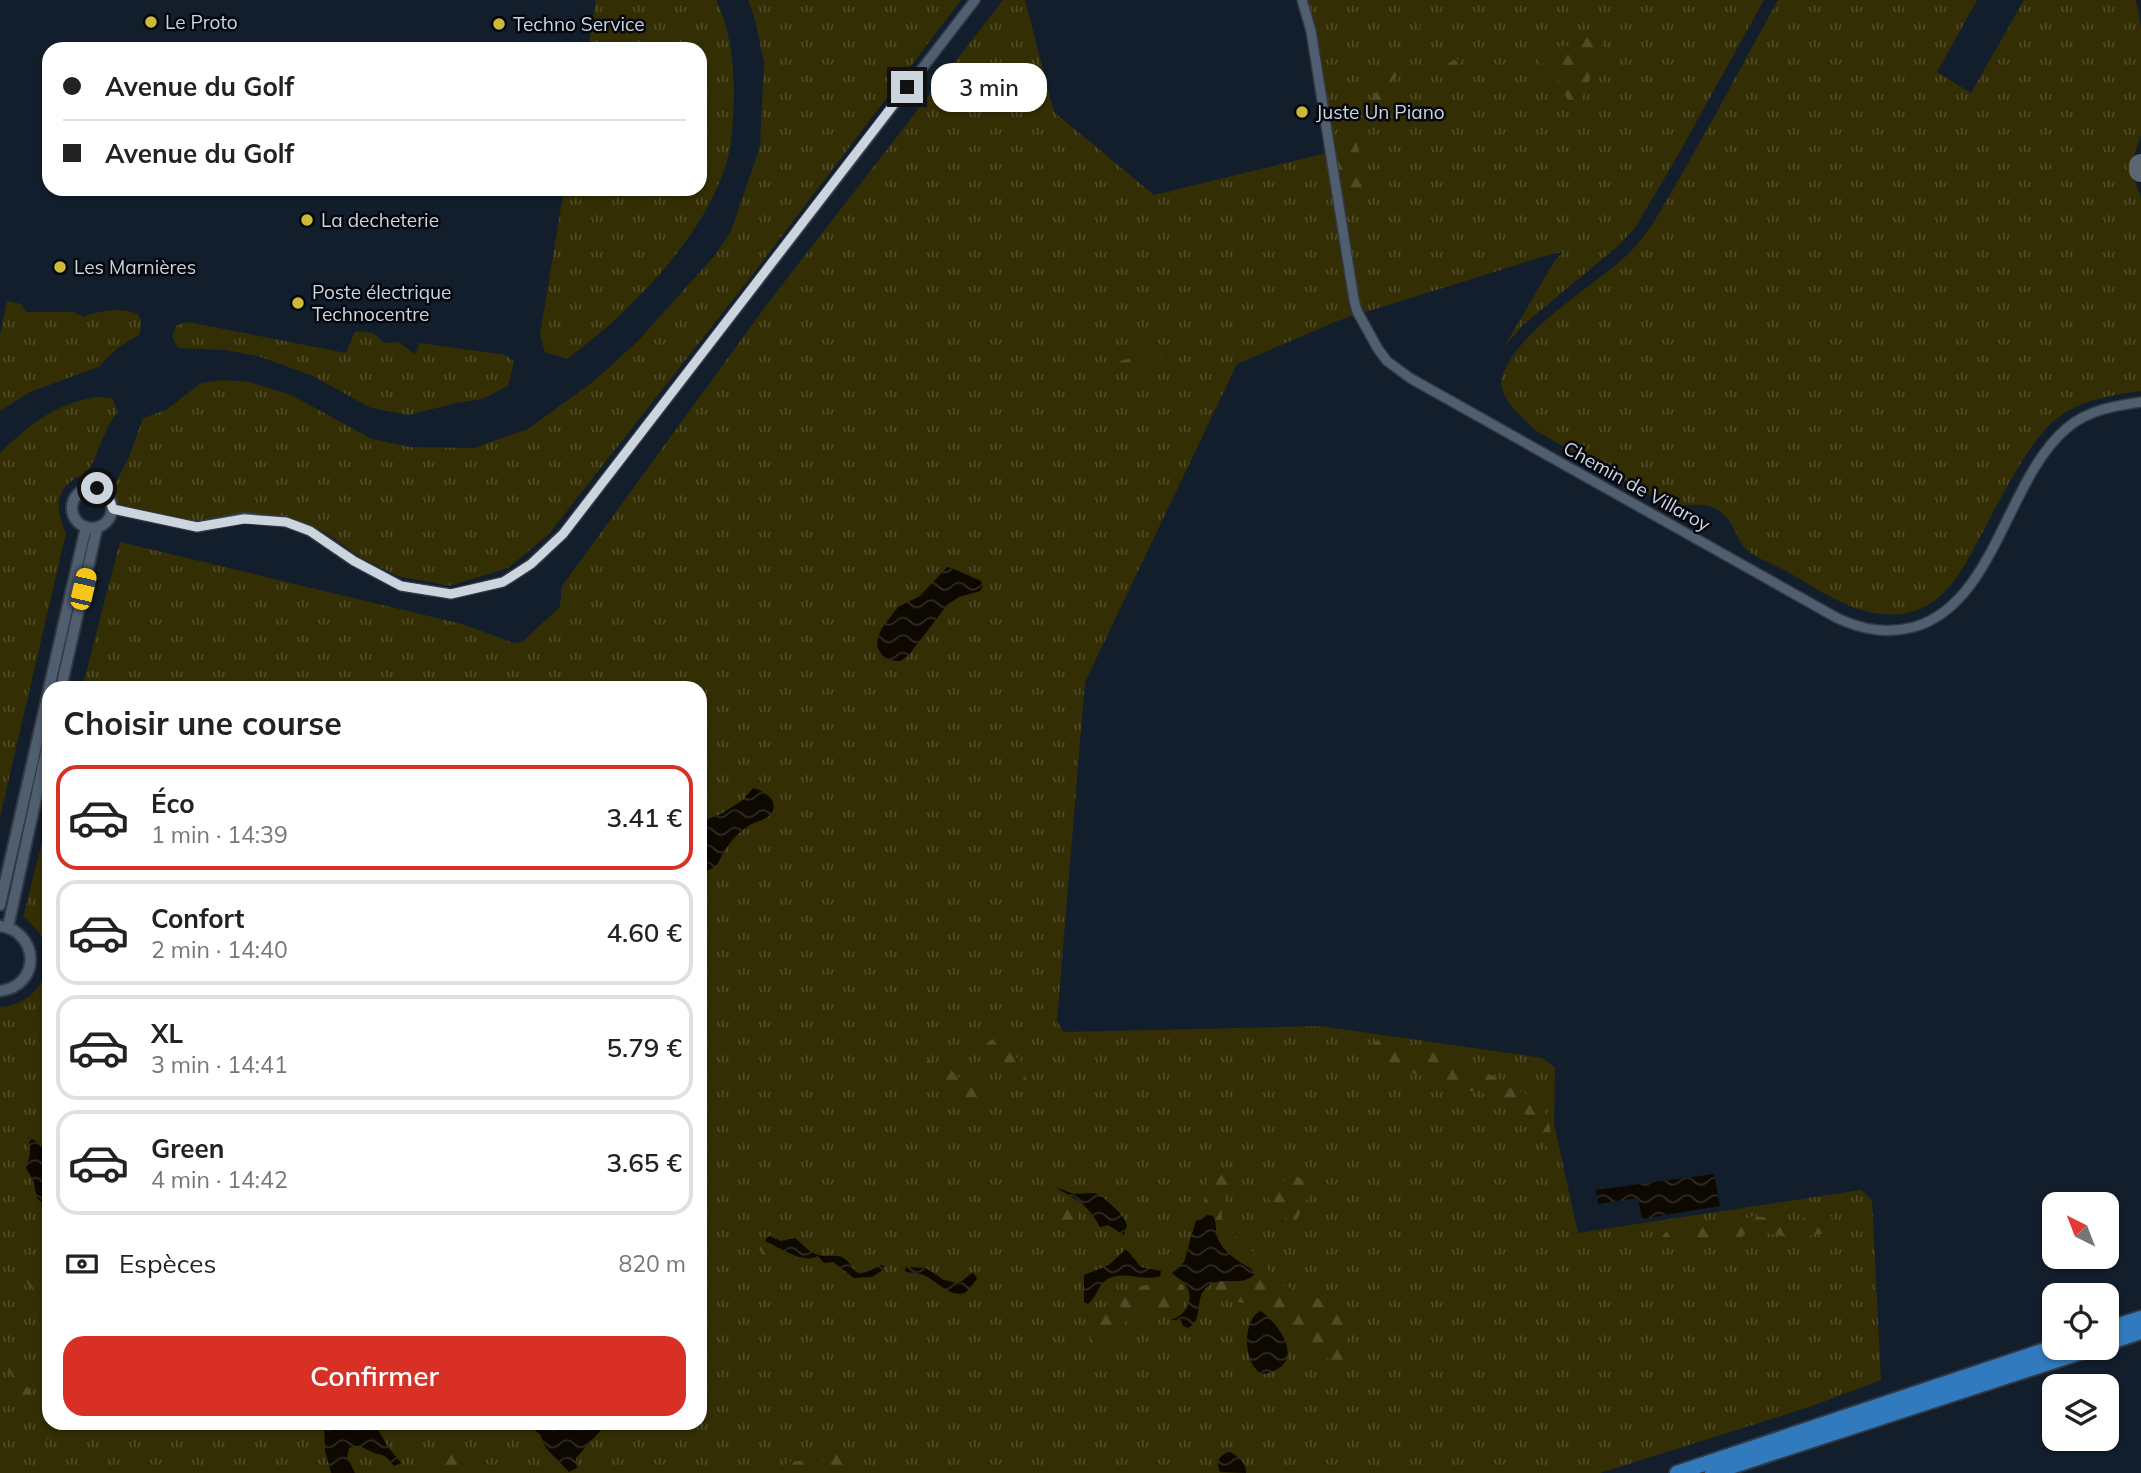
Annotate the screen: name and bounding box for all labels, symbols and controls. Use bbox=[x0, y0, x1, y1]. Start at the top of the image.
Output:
place label: Le Proto bbox=[165, 10, 238, 34]
place label: Techno Service bbox=[513, 12, 645, 36]
marker: Le Proto bbox=[143, 14, 159, 30]
marker: Techno Service bbox=[491, 16, 507, 32]
callout: 3 min bbox=[932, 62, 1047, 112]
text: Avenue du Golf bbox=[105, 70, 294, 103]
route end bbox=[891, 71, 923, 103]
text: 3 min bbox=[959, 73, 1019, 102]
place label: Juste Un Piano bbox=[1316, 100, 1445, 124]
marker: Juste Un Piano bbox=[1294, 104, 1310, 120]
text: Avenue du Golf bbox=[105, 137, 294, 170]
place label: La decheterie bbox=[321, 208, 439, 232]
marker: La decheterie bbox=[299, 212, 315, 228]
place label: Les Marnières bbox=[74, 255, 196, 279]
marker: Les Marnières bbox=[52, 259, 68, 275]
place label: Poste électrique Technocentre bbox=[312, 280, 451, 326]
marker: Poste électrique Technocentre bbox=[290, 295, 306, 311]
street label: Chemin de Villaroy bbox=[1559, 436, 1715, 536]
route start bbox=[81, 472, 113, 504]
car bbox=[69, 566, 98, 612]
text: Choisir une course bbox=[63, 703, 342, 743]
icon: car bbox=[67, 786, 130, 849]
text: Éco bbox=[151, 787, 195, 820]
text: 3.41 € bbox=[606, 801, 682, 834]
text: 1 min · 14:39 bbox=[151, 820, 288, 849]
icon: car bbox=[67, 901, 130, 964]
text: Confort bbox=[151, 902, 244, 935]
text: 4.60 € bbox=[606, 916, 682, 949]
text: 2 min · 14:40 bbox=[151, 935, 288, 964]
icon: car bbox=[67, 1016, 130, 1079]
text: XL bbox=[151, 1017, 183, 1050]
text: 5.79 € bbox=[606, 1031, 682, 1064]
text: 3 min · 14:41 bbox=[151, 1050, 288, 1079]
icon: car bbox=[67, 1131, 130, 1194]
text: Green bbox=[151, 1132, 224, 1165]
text: 3.65 € bbox=[606, 1146, 682, 1179]
text: 4 min · 14:42 bbox=[151, 1165, 288, 1194]
north arrow bbox=[2042, 1192, 2119, 1269]
map controls bbox=[2042, 1192, 2119, 1451]
icon: cash bbox=[63, 1245, 101, 1283]
text: Espèces bbox=[119, 1247, 216, 1280]
text: 820 m bbox=[618, 1249, 686, 1278]
button: locate bbox=[2042, 1283, 2119, 1360]
button: Confirmer bbox=[63, 1336, 686, 1416]
button: layers bbox=[2042, 1374, 2119, 1451]

